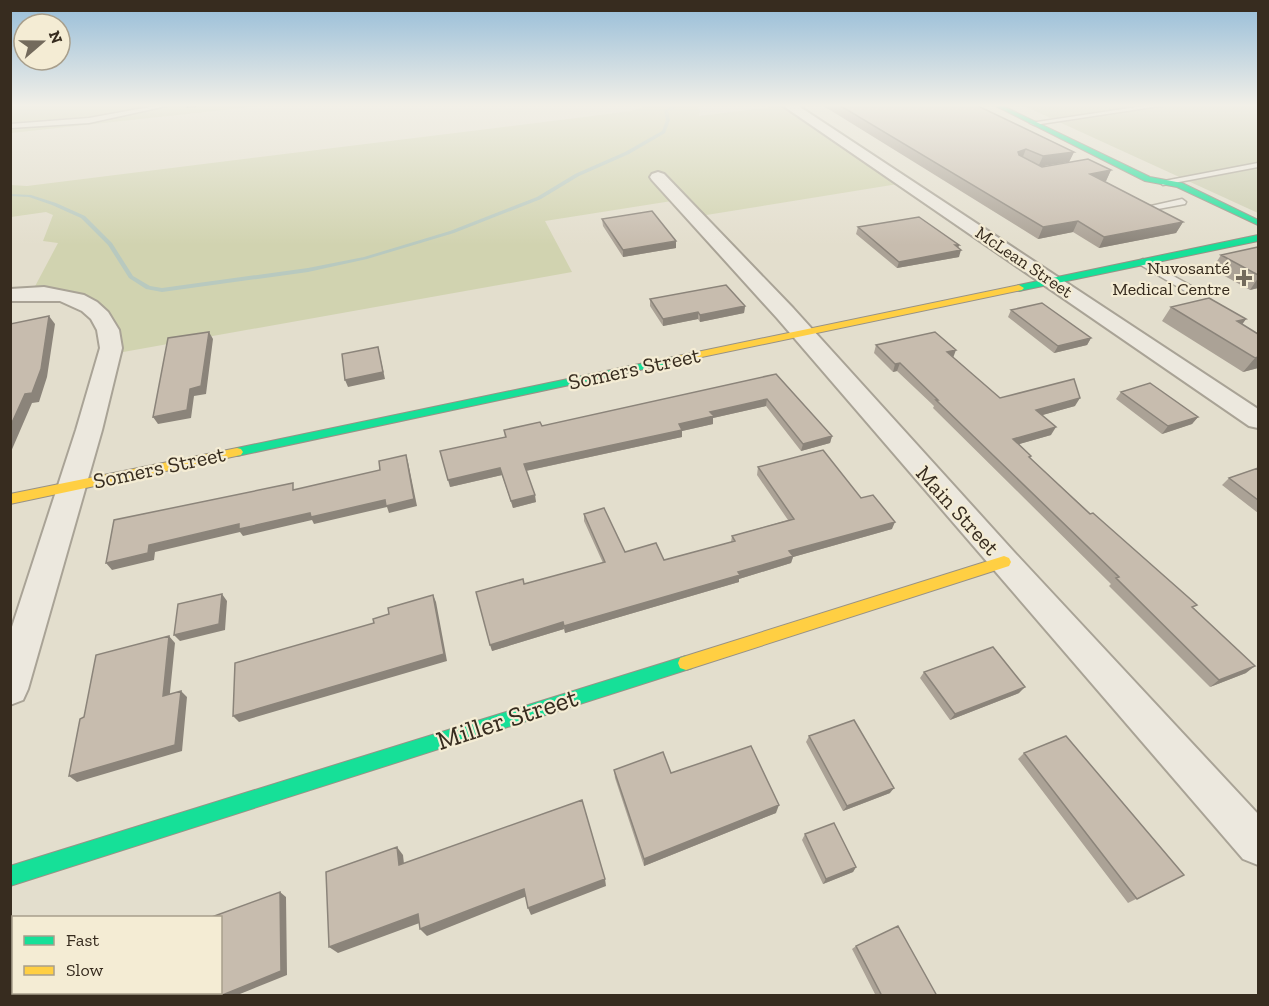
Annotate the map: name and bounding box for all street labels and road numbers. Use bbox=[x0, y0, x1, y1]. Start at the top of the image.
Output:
street label: McLean Street bbox=[971, 221, 1077, 303]
street label: Somers Street bbox=[566, 341, 703, 396]
street label: Somers Street bbox=[91, 440, 228, 495]
street label: Main Street bbox=[910, 460, 1006, 561]
street label: Miller Street bbox=[432, 681, 582, 757]

